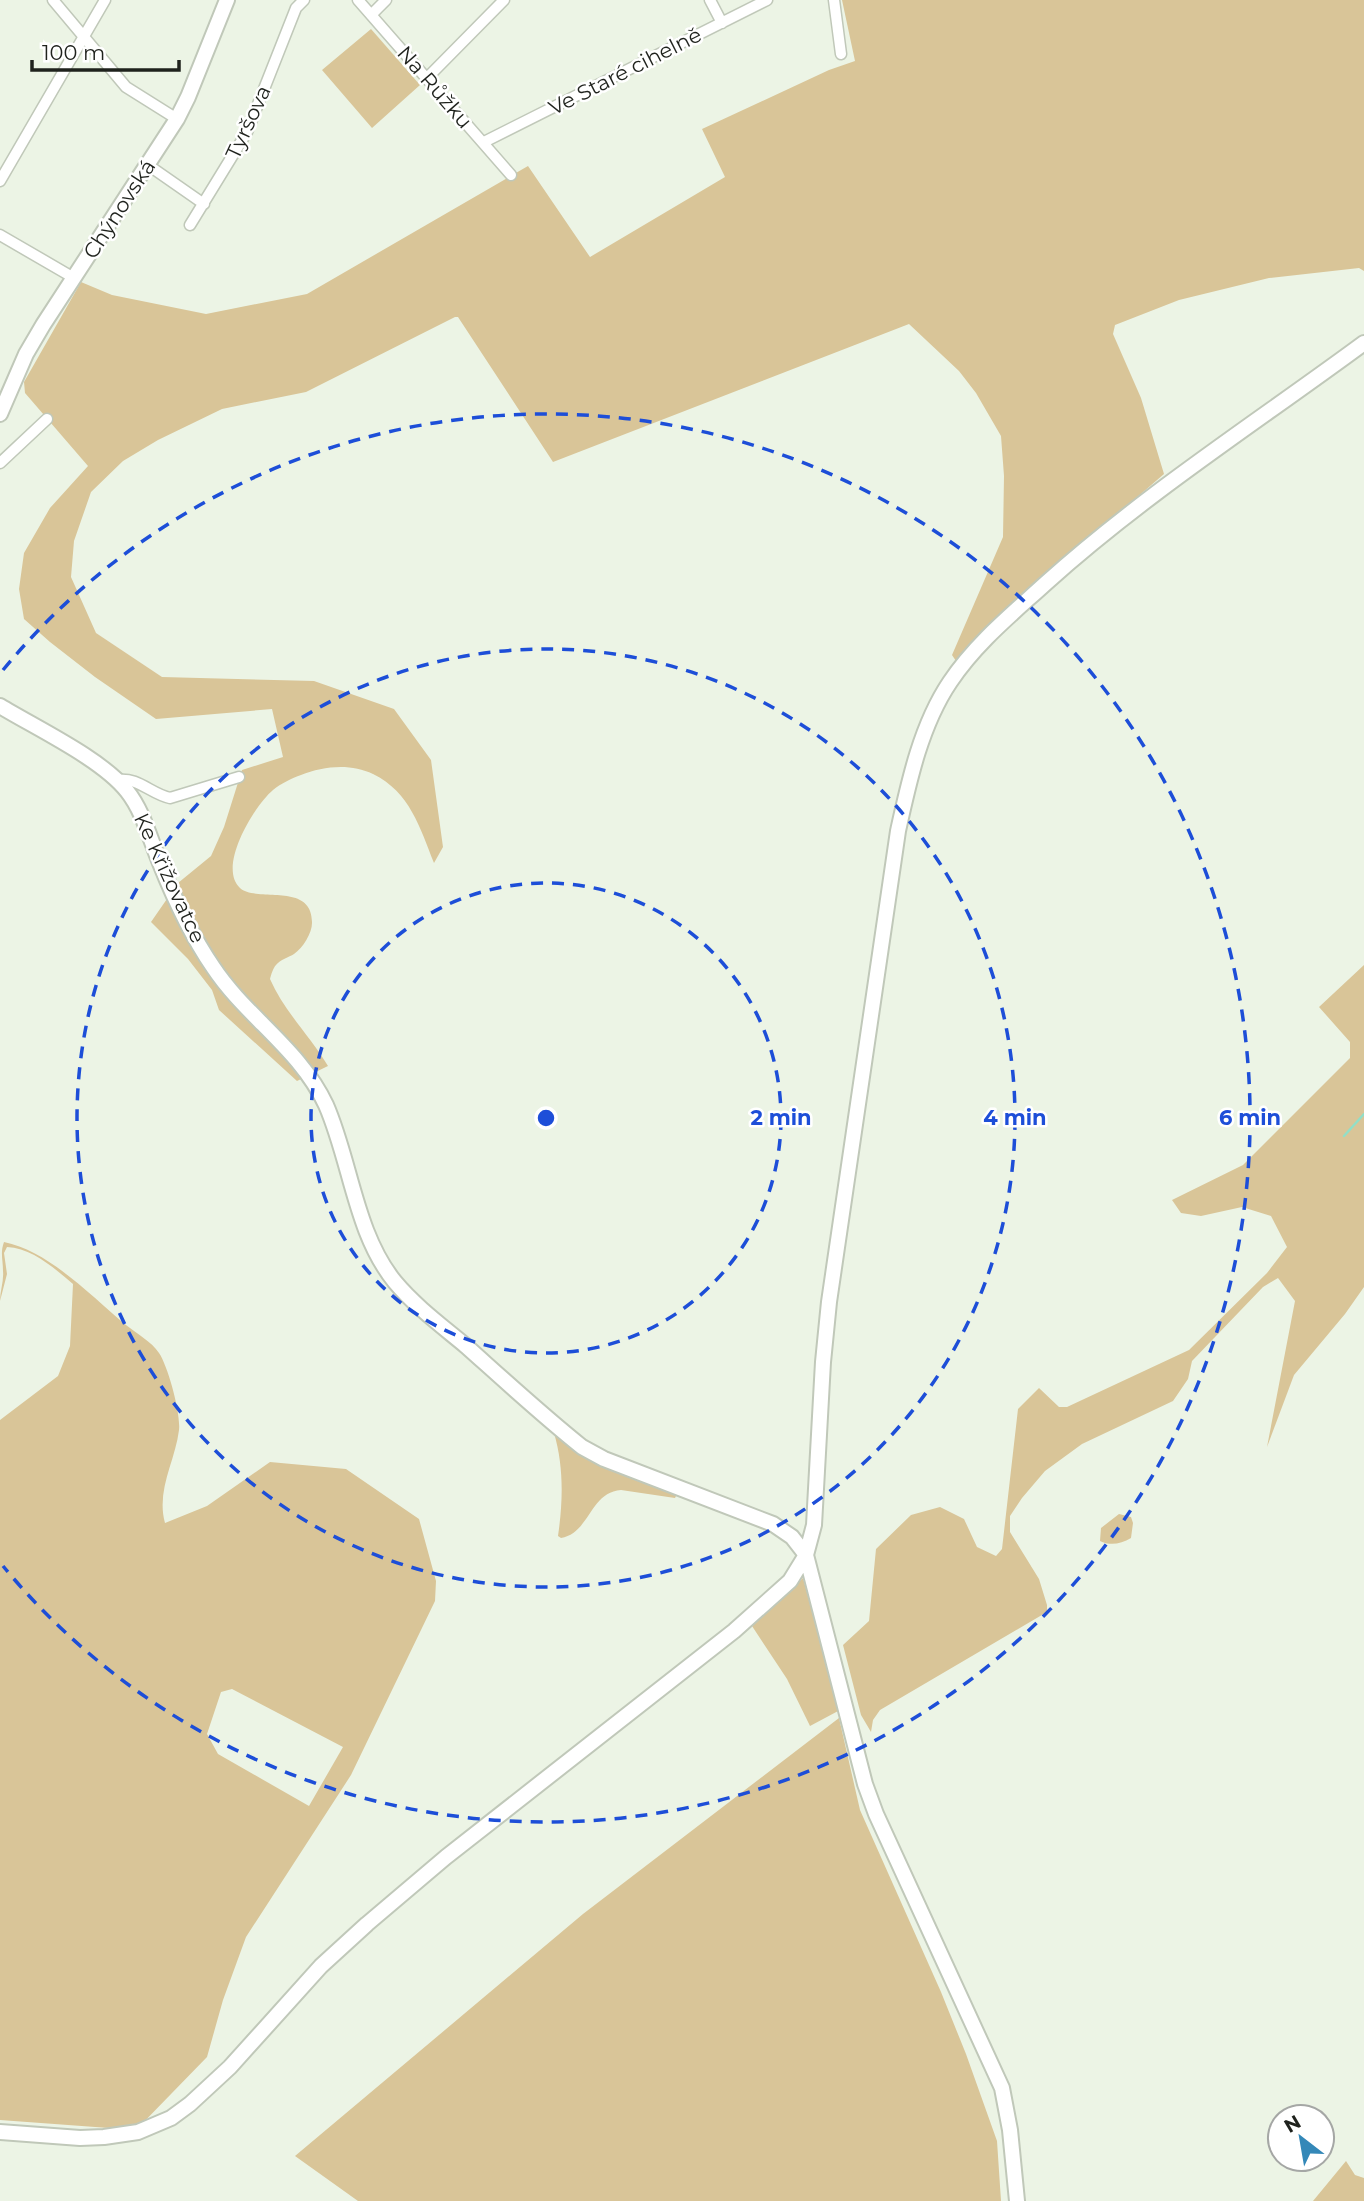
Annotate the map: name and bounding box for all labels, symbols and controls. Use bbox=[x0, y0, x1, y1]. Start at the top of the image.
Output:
street label: Ve Staré cihelně bbox=[544, 22, 706, 120]
scale bar bbox=[32, 28, 178, 72]
text: 100 m bbox=[42, 40, 105, 65]
street label: Na Růžku bbox=[392, 41, 478, 133]
street label: Tyršova bbox=[220, 81, 276, 163]
street label: Chýnovská bbox=[78, 155, 160, 263]
street label: Ke Křižovatce bbox=[129, 809, 211, 947]
text: 2 min bbox=[750, 1105, 812, 1130]
text: 4 min bbox=[983, 1105, 1047, 1130]
text: 6 min bbox=[1219, 1105, 1281, 1130]
centre of rings bbox=[534, 1106, 558, 1130]
north arrow bbox=[1266, 2103, 1336, 2173]
text: N bbox=[1280, 2110, 1305, 2138]

